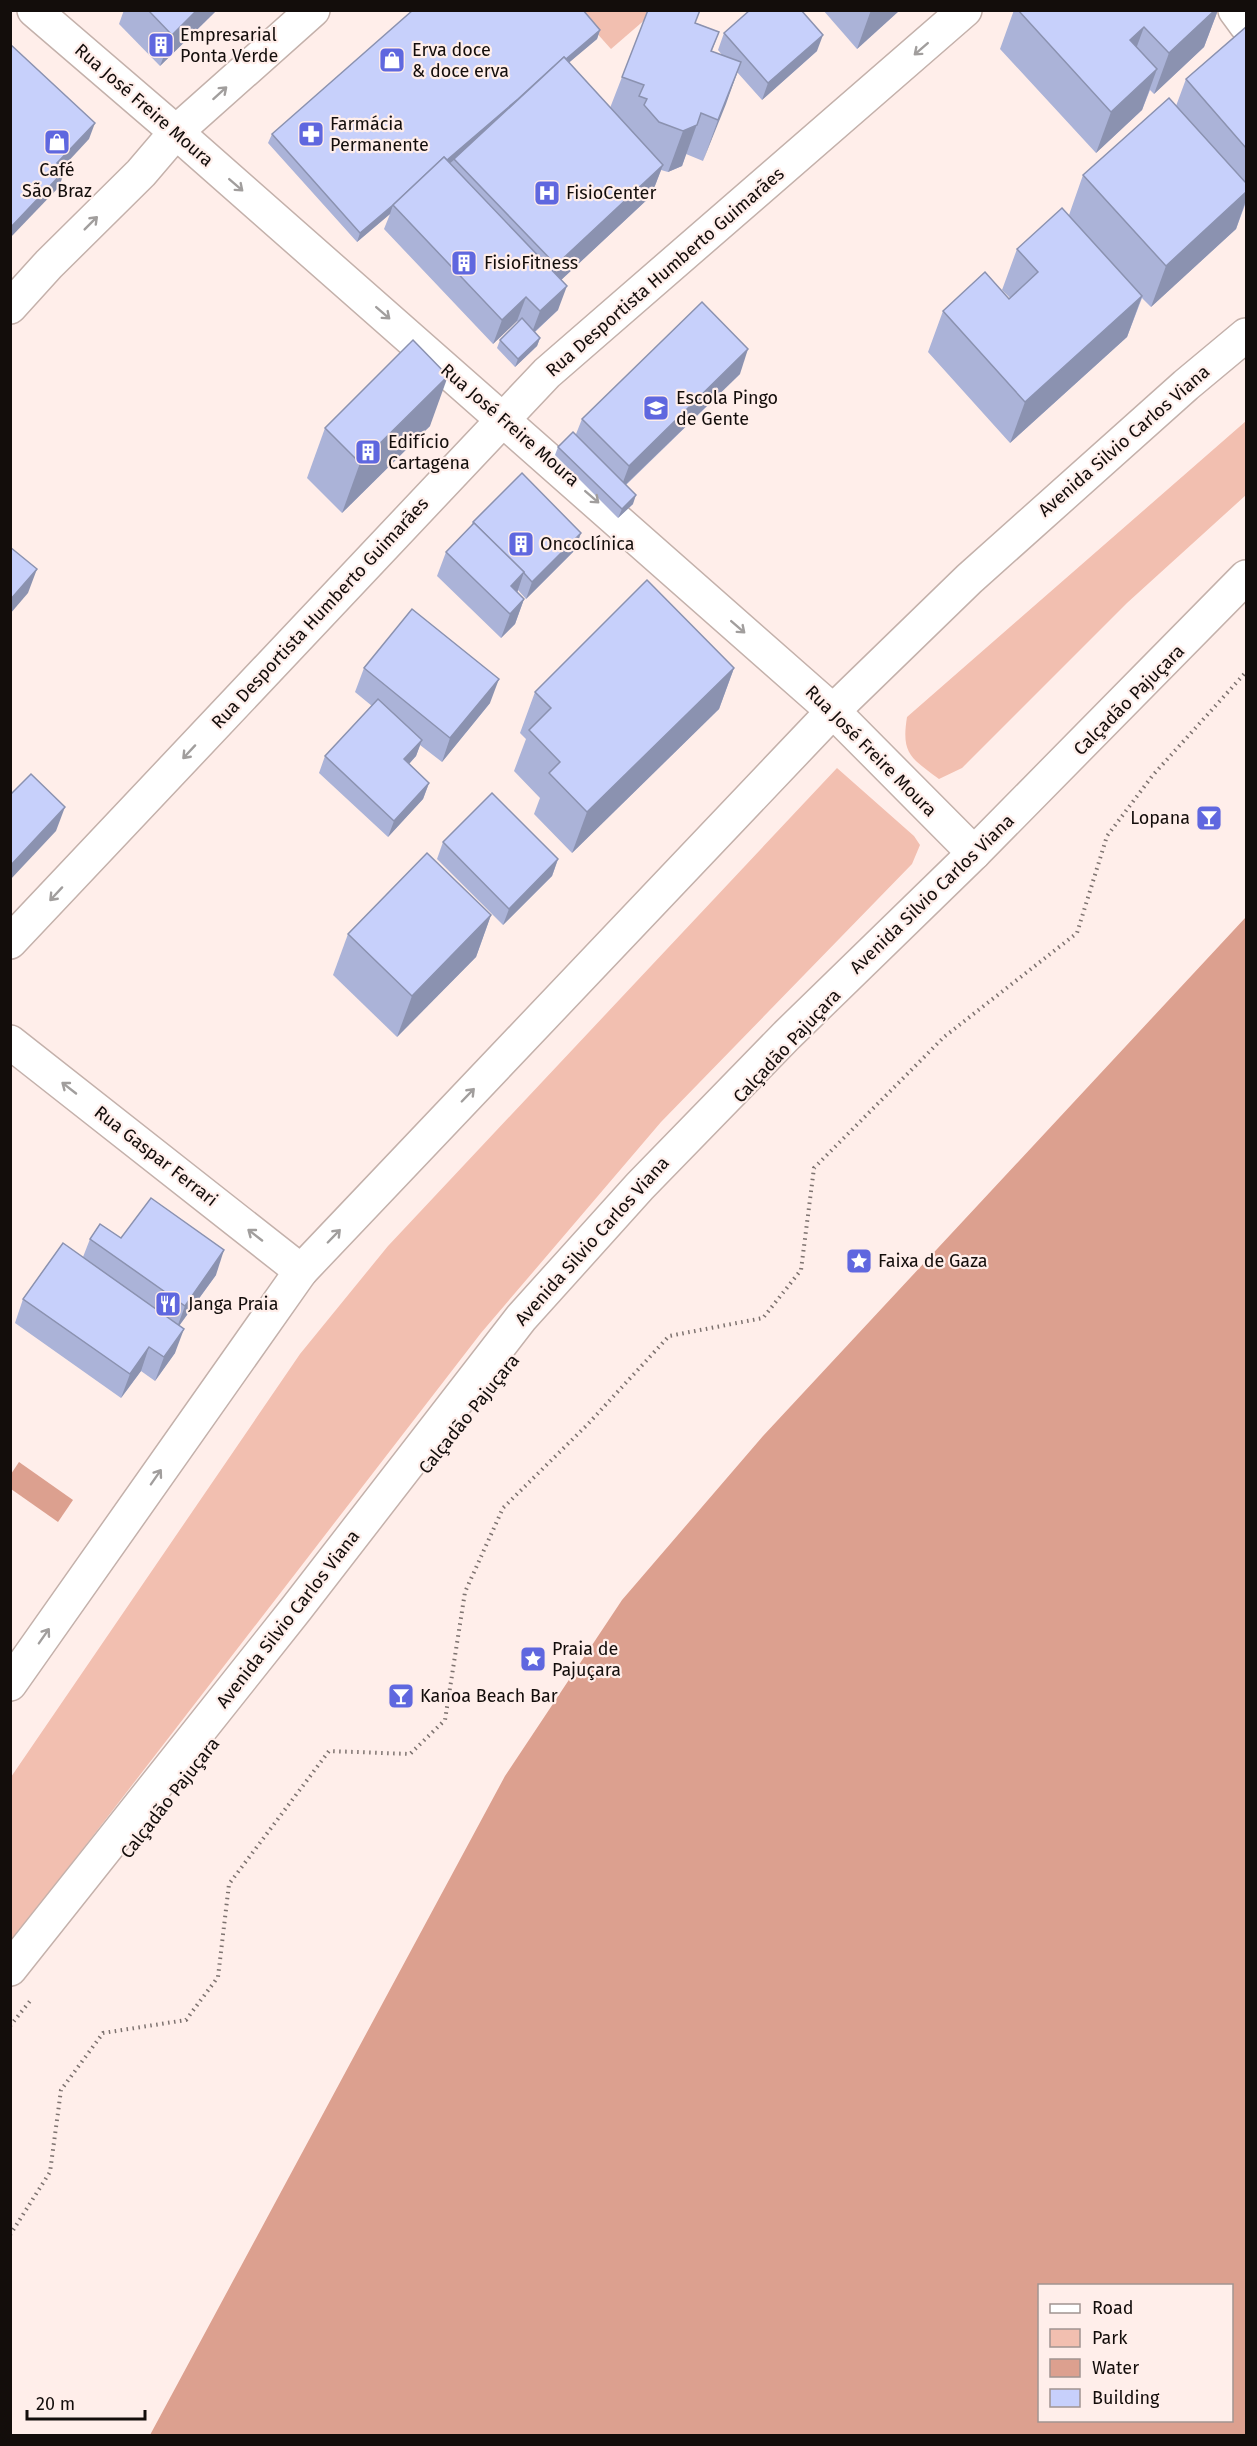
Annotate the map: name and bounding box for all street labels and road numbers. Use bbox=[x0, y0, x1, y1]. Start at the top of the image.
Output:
street label: Rua José Freire Moura bbox=[70, 39, 218, 171]
street label: Rua Desportista Humberto Guimarães bbox=[541, 163, 789, 381]
street label: Rua José Freire Moura bbox=[436, 359, 584, 491]
street label: Avenida Silvio Carlos Viana bbox=[1034, 361, 1214, 521]
street label: Rua Desportista Humberto Guimarães bbox=[207, 493, 433, 733]
street label: Calçadão Pajuçara bbox=[1069, 640, 1189, 760]
street label: Rua José Freire Moura bbox=[801, 681, 941, 821]
street label: Avenida Silvio Carlos Viana bbox=[845, 810, 1019, 978]
street label: Calçadão Pajuçara bbox=[729, 984, 845, 1108]
street label: Rua Gaspar Ferrari bbox=[90, 1101, 222, 1211]
street label: Avenida Silvio Carlos Viana bbox=[510, 1152, 674, 1330]
street label: Calçadão Pajuçara bbox=[414, 1350, 524, 1478]
street label: Avenida Silvio Carlos Viana bbox=[212, 1526, 364, 1712]
street label: Calçadão Pajuçara bbox=[116, 1733, 224, 1863]

